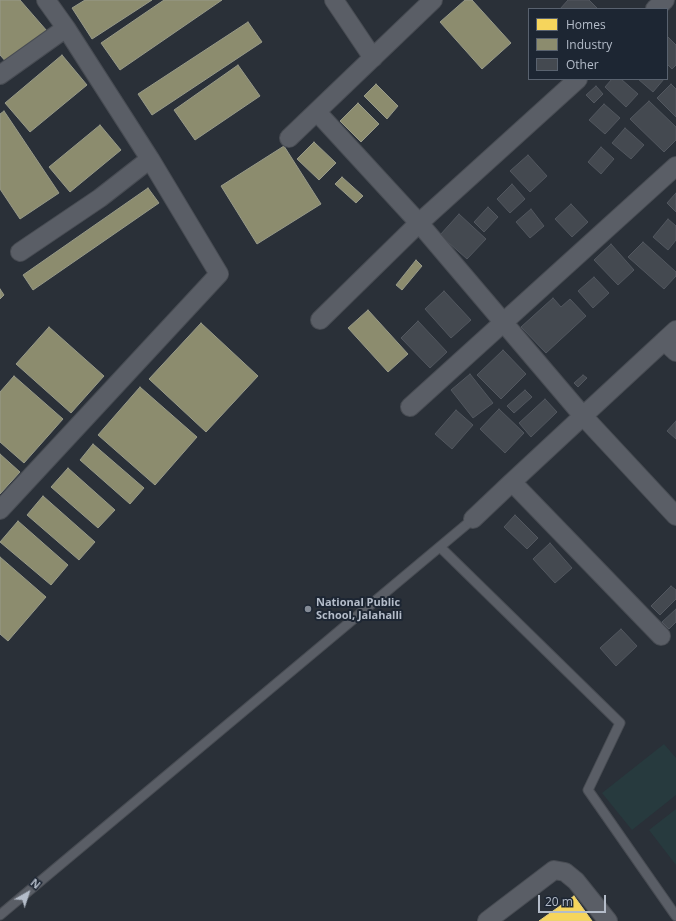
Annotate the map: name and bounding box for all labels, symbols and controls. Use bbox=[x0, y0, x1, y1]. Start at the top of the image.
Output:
legend bbox=[528, 8, 668, 80]
text: Homes bbox=[566, 16, 606, 33]
text: Industry bbox=[566, 36, 612, 53]
text: Other bbox=[566, 56, 599, 73]
place label: National Public School, Jalahalli bbox=[316, 596, 402, 622]
marker: National Public School, Jalahalli bbox=[303, 604, 313, 614]
north arrow bbox=[8, 873, 48, 913]
text: N bbox=[28, 875, 44, 892]
scale bar bbox=[540, 887, 608, 913]
text: 20 m bbox=[545, 893, 573, 910]

